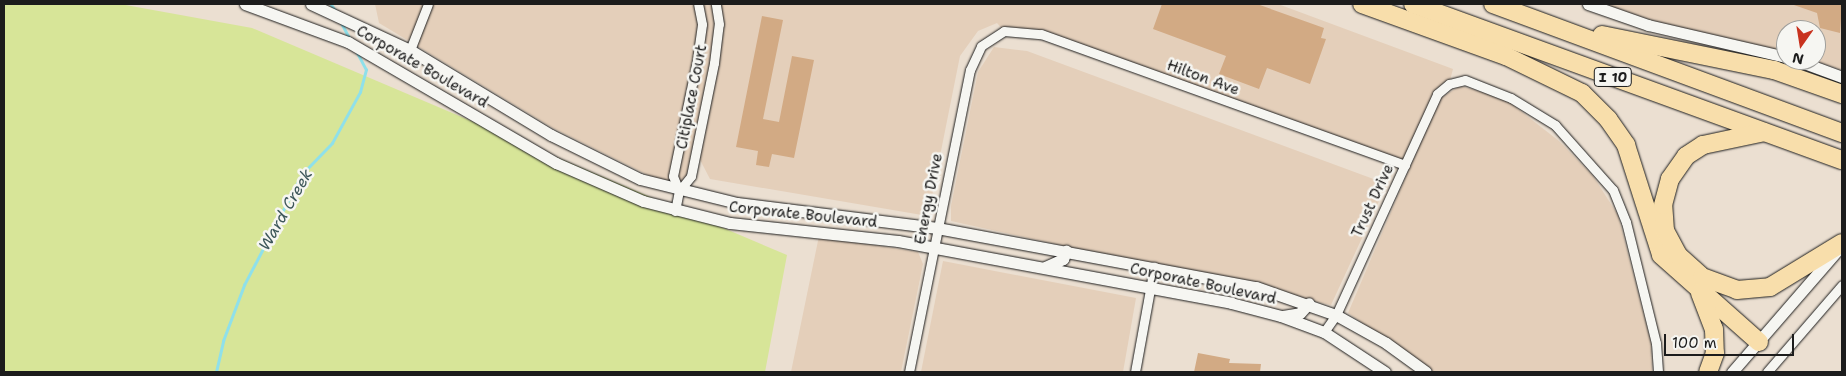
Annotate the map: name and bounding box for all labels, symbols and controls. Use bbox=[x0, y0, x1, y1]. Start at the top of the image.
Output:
north arrow bbox=[1776, 20, 1826, 70]
street label: Corporate Boulevard bbox=[353, 22, 491, 112]
street label: Citiplace Court bbox=[673, 43, 711, 151]
text: N bbox=[1790, 49, 1805, 69]
street label: Hilton Ave bbox=[1164, 57, 1242, 99]
road number: I 10 bbox=[1593, 66, 1633, 88]
street label: Energy Drive bbox=[911, 152, 947, 246]
street label: Trust Drive bbox=[1348, 162, 1398, 240]
water label: Ward Creek bbox=[255, 166, 317, 254]
street label: Corporate Boulevard bbox=[728, 198, 878, 232]
street label: Corporate Boulevard bbox=[1128, 260, 1278, 308]
scale bar bbox=[1666, 324, 1796, 356]
text: 100 m bbox=[1672, 333, 1717, 353]

